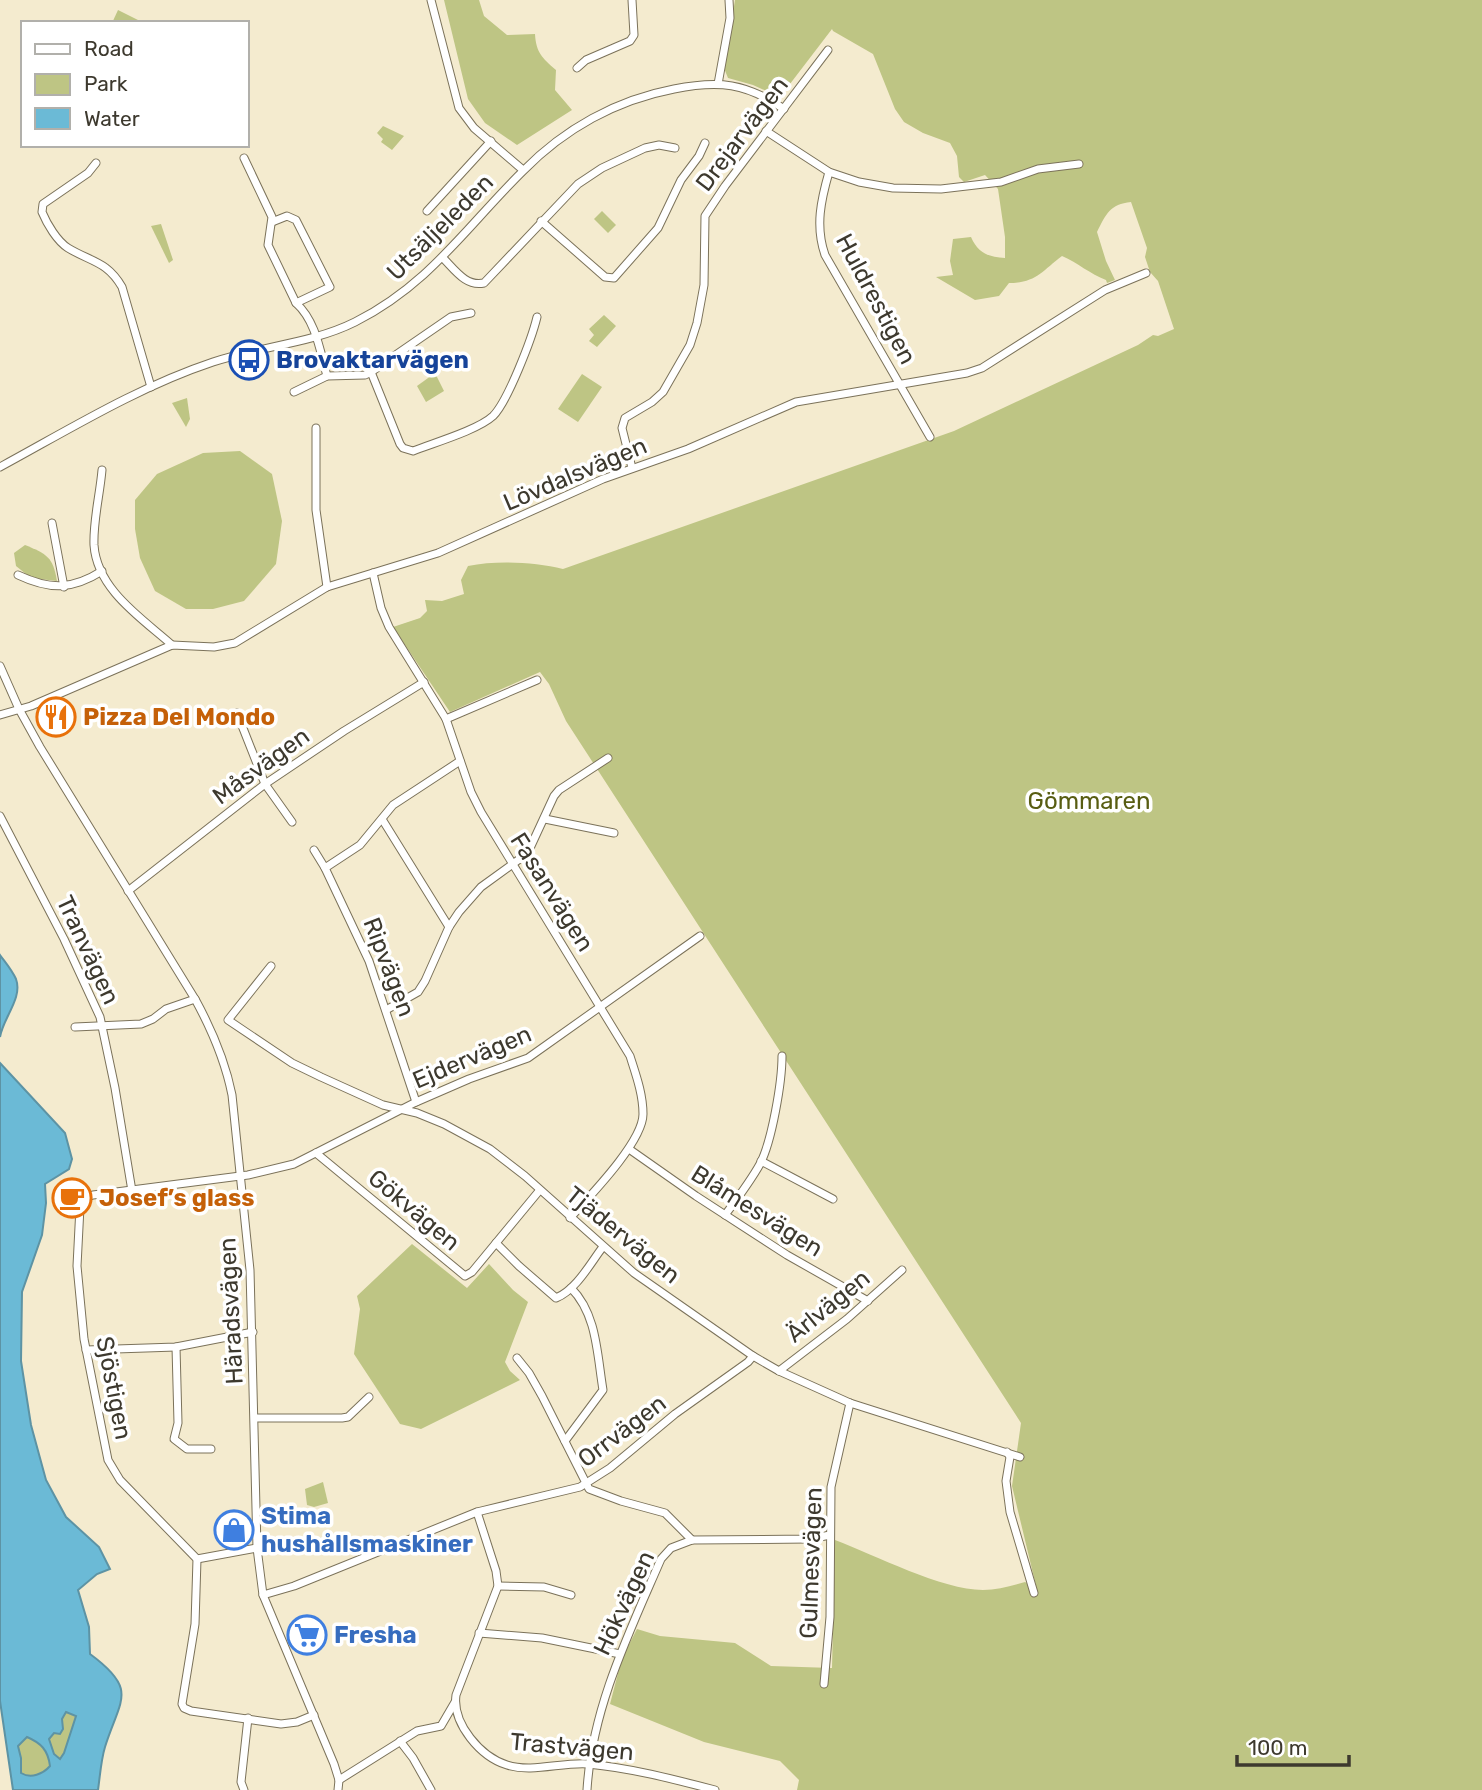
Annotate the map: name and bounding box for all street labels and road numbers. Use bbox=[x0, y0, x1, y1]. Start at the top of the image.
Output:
street label: Drejarvägen bbox=[690, 71, 794, 197]
street label: Utsäljeleden bbox=[381, 168, 499, 286]
street label: Huldrestigen bbox=[830, 229, 922, 369]
street label: Lövdalsvägen bbox=[499, 431, 651, 517]
street label: Måsvägen bbox=[207, 722, 315, 810]
street label: Fasanvägen bbox=[504, 827, 600, 957]
street label: Tranvägen bbox=[51, 891, 125, 1009]
street label: Ripvägen bbox=[357, 914, 421, 1020]
street label: Ejdervägen bbox=[408, 1019, 536, 1095]
street label: Blåmesvägen bbox=[686, 1159, 828, 1263]
street label: Gökvägen bbox=[363, 1164, 465, 1256]
street label: Tjädervägen bbox=[560, 1181, 686, 1289]
street label: Häradsvägen bbox=[213, 1237, 249, 1385]
street label: Ärlvägen bbox=[781, 1264, 875, 1348]
street label: Sjöstigen bbox=[90, 1334, 138, 1442]
street label: Orrvägen bbox=[572, 1389, 672, 1473]
street label: Gulmesvägen bbox=[794, 1487, 828, 1639]
street label: Hökvägen bbox=[588, 1546, 660, 1660]
street label: Trastvägen bbox=[509, 1728, 635, 1766]

